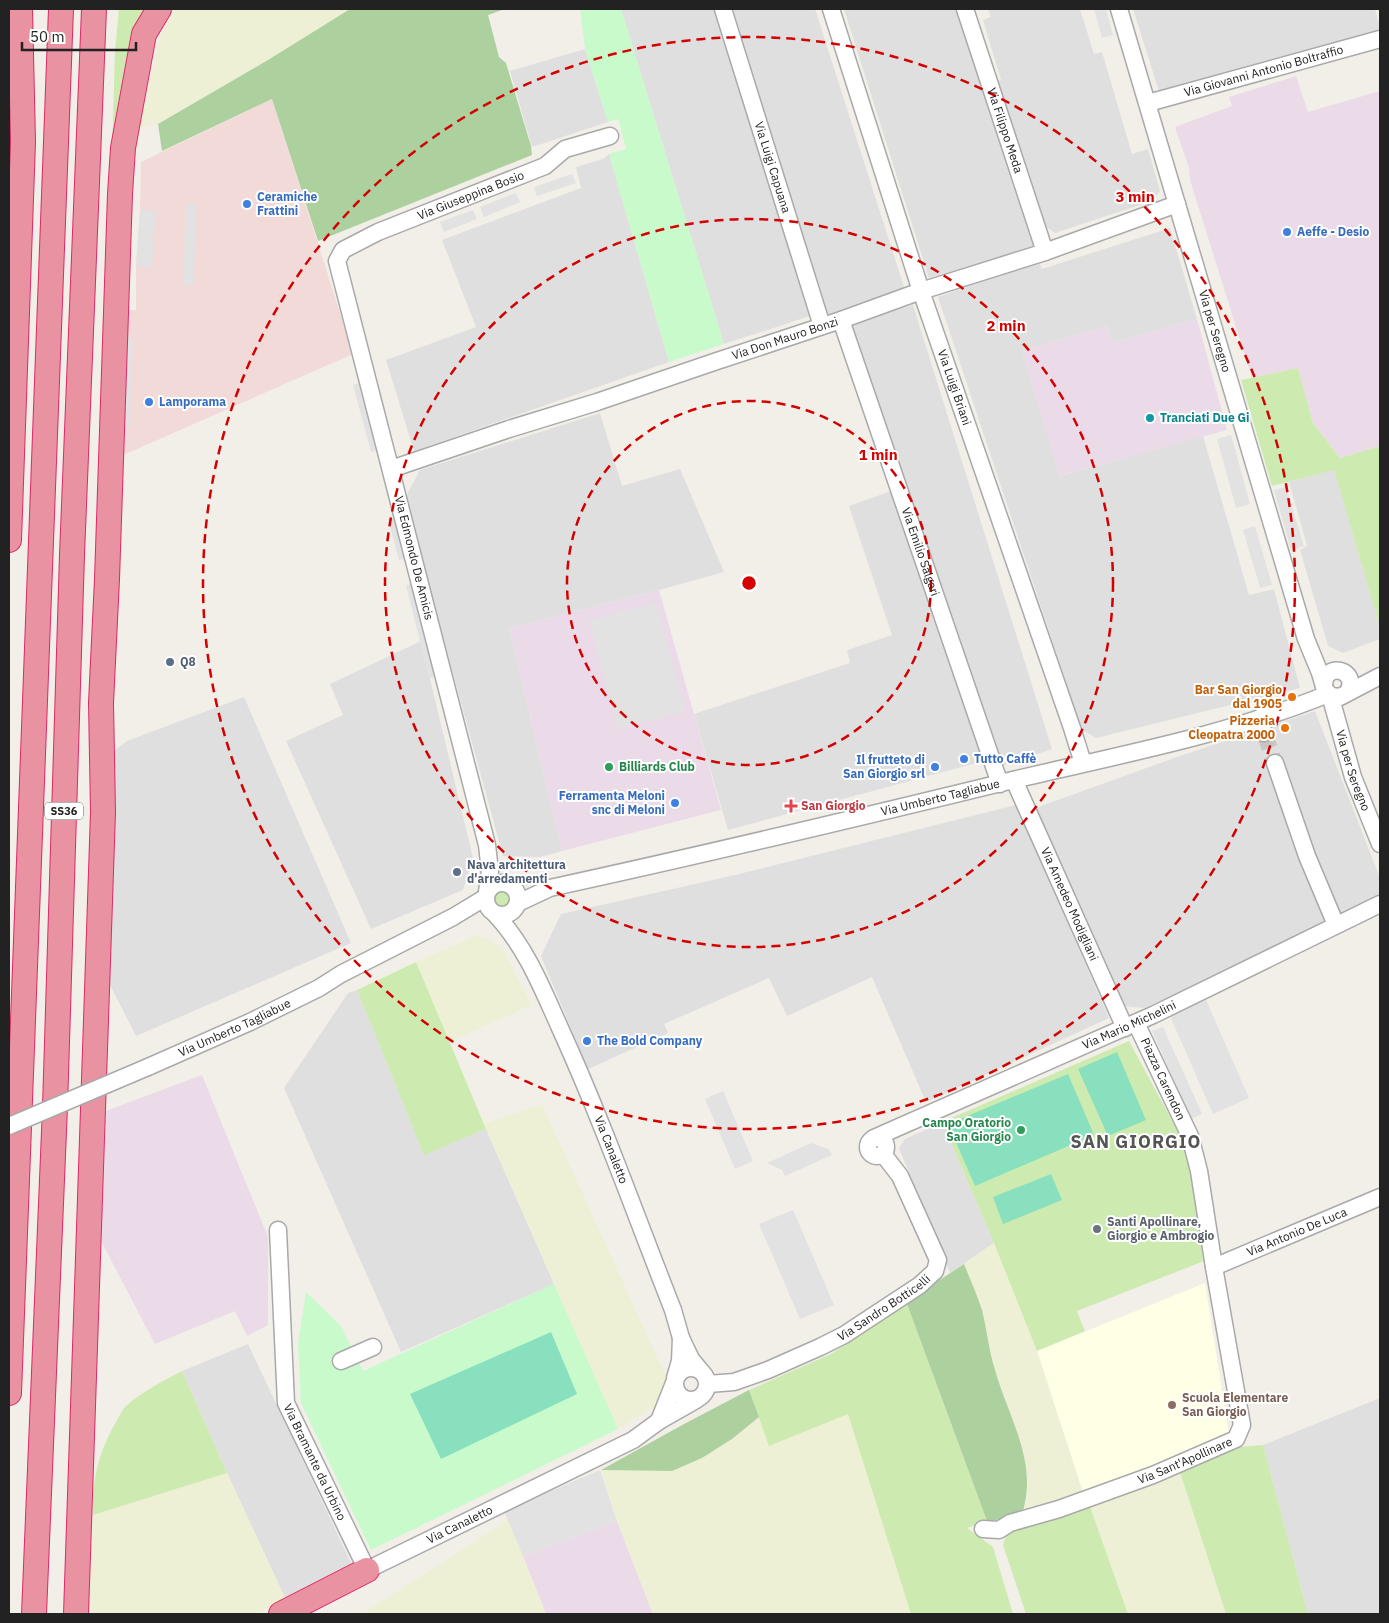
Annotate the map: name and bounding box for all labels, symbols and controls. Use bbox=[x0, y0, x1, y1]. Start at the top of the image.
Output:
scale bar bbox=[22, 20, 136, 52]
text: 50 m bbox=[30, 27, 65, 46]
street label: Via Giovanni Antonio Boltraffio bbox=[1182, 41, 1345, 100]
street label: Via Filippo Meda bbox=[984, 86, 1027, 176]
street label: Via Luigi Capuana bbox=[752, 120, 794, 215]
street label: Via Giuseppina Bosio bbox=[415, 167, 526, 223]
text: 3 min bbox=[1115, 187, 1155, 206]
place label: Ceramiche Frattini bbox=[257, 189, 318, 218]
marker: Ceramiche Frattini bbox=[241, 198, 253, 210]
place label: Aeffe - Desio bbox=[1297, 224, 1369, 239]
marker: Aeffe - Desio bbox=[1281, 226, 1293, 238]
street label: Via per Seregno bbox=[1196, 288, 1234, 374]
street label: Via Don Mauro Bonzi bbox=[730, 314, 840, 363]
text: 2 min bbox=[986, 316, 1026, 335]
street label: Via Luigi Briani bbox=[935, 347, 975, 427]
place label: Lamporama bbox=[159, 394, 226, 409]
marker: Lamporama bbox=[143, 396, 155, 408]
place label: Tranciati Due Gi bbox=[1160, 410, 1250, 425]
marker: Tranciati Due Gi bbox=[1144, 412, 1156, 424]
text: 1 min bbox=[858, 445, 898, 464]
street label: Via Edmondo De Amicis bbox=[392, 494, 437, 622]
street label: Via Emilio Salgari bbox=[899, 505, 943, 598]
centre of rings bbox=[740, 574, 758, 592]
place label: Q8 bbox=[180, 654, 196, 669]
marker: Q8 bbox=[164, 656, 176, 668]
place label: Bar San Giorgio dal 1905 bbox=[1195, 682, 1282, 711]
marker: Bar San Giorgio dal 1905 bbox=[1286, 691, 1298, 703]
place label: Pizzeria Cleopatra 2000 bbox=[1188, 713, 1275, 742]
marker: Pizzeria Cleopatra 2000 bbox=[1279, 722, 1291, 734]
street label: Via per Seregno bbox=[1333, 728, 1374, 813]
place label: Tutto Caffè bbox=[974, 751, 1037, 766]
place label: Il frutteto di San Giorgio srl bbox=[843, 752, 925, 781]
marker: Tutto Caffè bbox=[958, 753, 970, 765]
place label: Billiards Club bbox=[619, 759, 695, 774]
marker: Billiards Club bbox=[603, 761, 615, 773]
marker: Il frutteto di San Giorgio srl bbox=[929, 761, 941, 773]
street label: Via Umberto Tagliabue bbox=[879, 775, 1002, 819]
place label: Ferramenta Meloni snc di Meloni bbox=[559, 788, 665, 817]
marker: Ferramenta Meloni snc di Meloni bbox=[669, 797, 681, 809]
place label: San Giorgio bbox=[801, 798, 866, 813]
marker: San Giorgio bbox=[785, 800, 797, 812]
road number: SS36 bbox=[45, 802, 83, 819]
street label: Via Amedeo Modigliani bbox=[1038, 845, 1102, 963]
place label: Nava architettura d'arredamenti bbox=[467, 857, 566, 886]
marker: Nava architettura d'arredamenti bbox=[451, 866, 463, 878]
street label: Via Umberto Tagliabue bbox=[176, 995, 293, 1060]
street label: Via Mario Michelini bbox=[1080, 997, 1178, 1052]
place label: The Bold Company bbox=[597, 1033, 703, 1048]
marker: The Bold Company bbox=[581, 1035, 593, 1047]
street label: Piazza Carendon bbox=[1138, 1035, 1189, 1122]
street label: Via Canaletto bbox=[591, 1114, 632, 1186]
place label: Campo Oratorio San Giorgio bbox=[922, 1115, 1011, 1144]
marker: Campo Oratorio San Giorgio bbox=[1015, 1124, 1027, 1136]
district label: SAN GIORGIO bbox=[1071, 1130, 1201, 1153]
street label: Via Antonio De Luca bbox=[1244, 1204, 1350, 1259]
place label: Santi Apollinare, Giorgio e Ambrogio bbox=[1107, 1214, 1215, 1243]
marker: Santi Apollinare, Giorgio e Ambrogio bbox=[1091, 1223, 1103, 1235]
street label: Via Sandro Botticelli bbox=[835, 1271, 933, 1344]
place label: Scuola Elementare San Giorgio bbox=[1182, 1390, 1288, 1419]
marker: Scuola Elementare San Giorgio bbox=[1166, 1399, 1178, 1411]
street label: Via Bramante da Urbino bbox=[281, 1401, 350, 1523]
street label: Via Sant'Apollinare bbox=[1135, 1433, 1235, 1487]
street label: Via Canaletto bbox=[424, 1502, 495, 1547]

